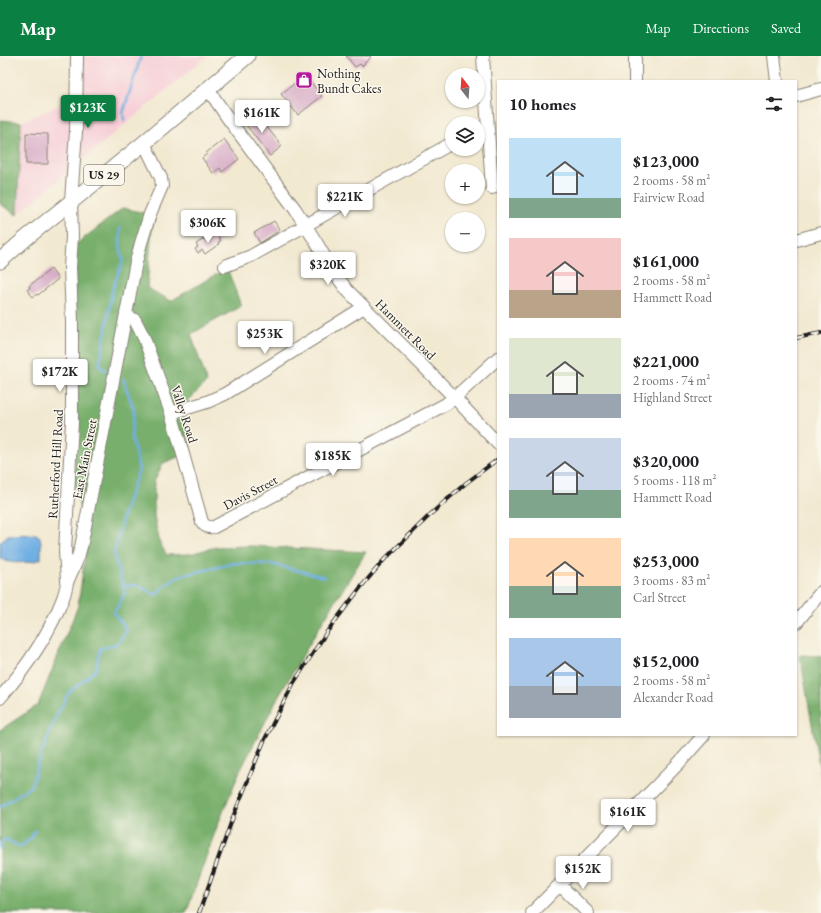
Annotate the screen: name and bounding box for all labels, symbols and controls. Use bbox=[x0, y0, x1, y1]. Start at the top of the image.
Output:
text: Map bbox=[20, 16, 56, 41]
text: Map bbox=[645, 19, 671, 37]
text: Directions bbox=[693, 19, 749, 37]
text: Saved bbox=[771, 19, 801, 37]
place label: Nothing Bundt Cakes bbox=[317, 65, 381, 97]
north arrow bbox=[445, 68, 485, 108]
map controls bbox=[445, 68, 485, 252]
shop icon: Nothing Bundt Cakes bbox=[294, 70, 314, 90]
text: 10 homes bbox=[509, 93, 576, 115]
icon: filters bbox=[763, 93, 785, 115]
pin: $123K bbox=[60, 95, 116, 129]
text: $123K bbox=[70, 99, 106, 116]
pin: $161K bbox=[234, 100, 290, 134]
text: $161K bbox=[244, 104, 280, 121]
button: layers bbox=[445, 116, 485, 156]
text: $123,000 bbox=[633, 150, 699, 172]
icon: home bbox=[541, 154, 589, 202]
button: + bbox=[445, 164, 485, 204]
road number: US 29 bbox=[84, 165, 124, 185]
text: 2 rooms · 58 m² bbox=[633, 172, 710, 189]
pin: $221K bbox=[317, 184, 373, 218]
text: $221K bbox=[327, 188, 363, 205]
text: Fairview Road bbox=[633, 189, 705, 206]
pin: $306K bbox=[180, 210, 236, 244]
button: − bbox=[445, 212, 485, 252]
text: $306K bbox=[190, 214, 226, 231]
text: $161,000 bbox=[633, 250, 699, 272]
pin: $320K bbox=[300, 252, 356, 286]
icon: home bbox=[541, 254, 589, 302]
text: $320K bbox=[310, 256, 346, 273]
text: 2 rooms · 58 m² bbox=[633, 272, 710, 289]
text: Hammett Road bbox=[633, 289, 712, 306]
street label: Hammett Road bbox=[372, 295, 440, 364]
pin: $253K bbox=[237, 321, 293, 355]
text: $253K bbox=[247, 325, 283, 342]
text: $221,000 bbox=[633, 350, 699, 372]
icon: home bbox=[541, 354, 589, 402]
pin: $172K bbox=[32, 359, 88, 393]
text: $172K bbox=[42, 363, 78, 380]
text: 2 rooms · 74 m² bbox=[633, 372, 710, 389]
street label: Valley Road bbox=[167, 383, 202, 445]
text: Highland Street bbox=[633, 389, 712, 406]
street label: Rutherford Hill Road bbox=[44, 408, 67, 519]
street label: East Main Street bbox=[68, 418, 101, 500]
pin: $185K bbox=[305, 443, 361, 477]
text: $185K bbox=[315, 447, 351, 464]
text: $320,000 bbox=[633, 450, 699, 472]
icon: home bbox=[541, 454, 589, 502]
street label: Davis Street bbox=[220, 471, 280, 514]
text: 5 rooms · 118 m² bbox=[633, 472, 717, 489]
text: Hammett Road bbox=[633, 489, 712, 506]
text: $253,000 bbox=[633, 550, 699, 572]
icon: home bbox=[541, 554, 589, 602]
text: 3 rooms · 83 m² bbox=[633, 572, 710, 589]
text: Carl Street bbox=[633, 589, 686, 606]
text: $152,000 bbox=[633, 650, 699, 672]
icon: home bbox=[541, 654, 589, 702]
text: 2 rooms · 58 m² bbox=[633, 672, 710, 689]
text: Alexander Road bbox=[633, 689, 713, 706]
pin: $161K bbox=[600, 799, 656, 833]
text: $161K bbox=[610, 803, 646, 820]
pin: $152K bbox=[555, 856, 611, 890]
text: $152K bbox=[565, 860, 601, 877]

